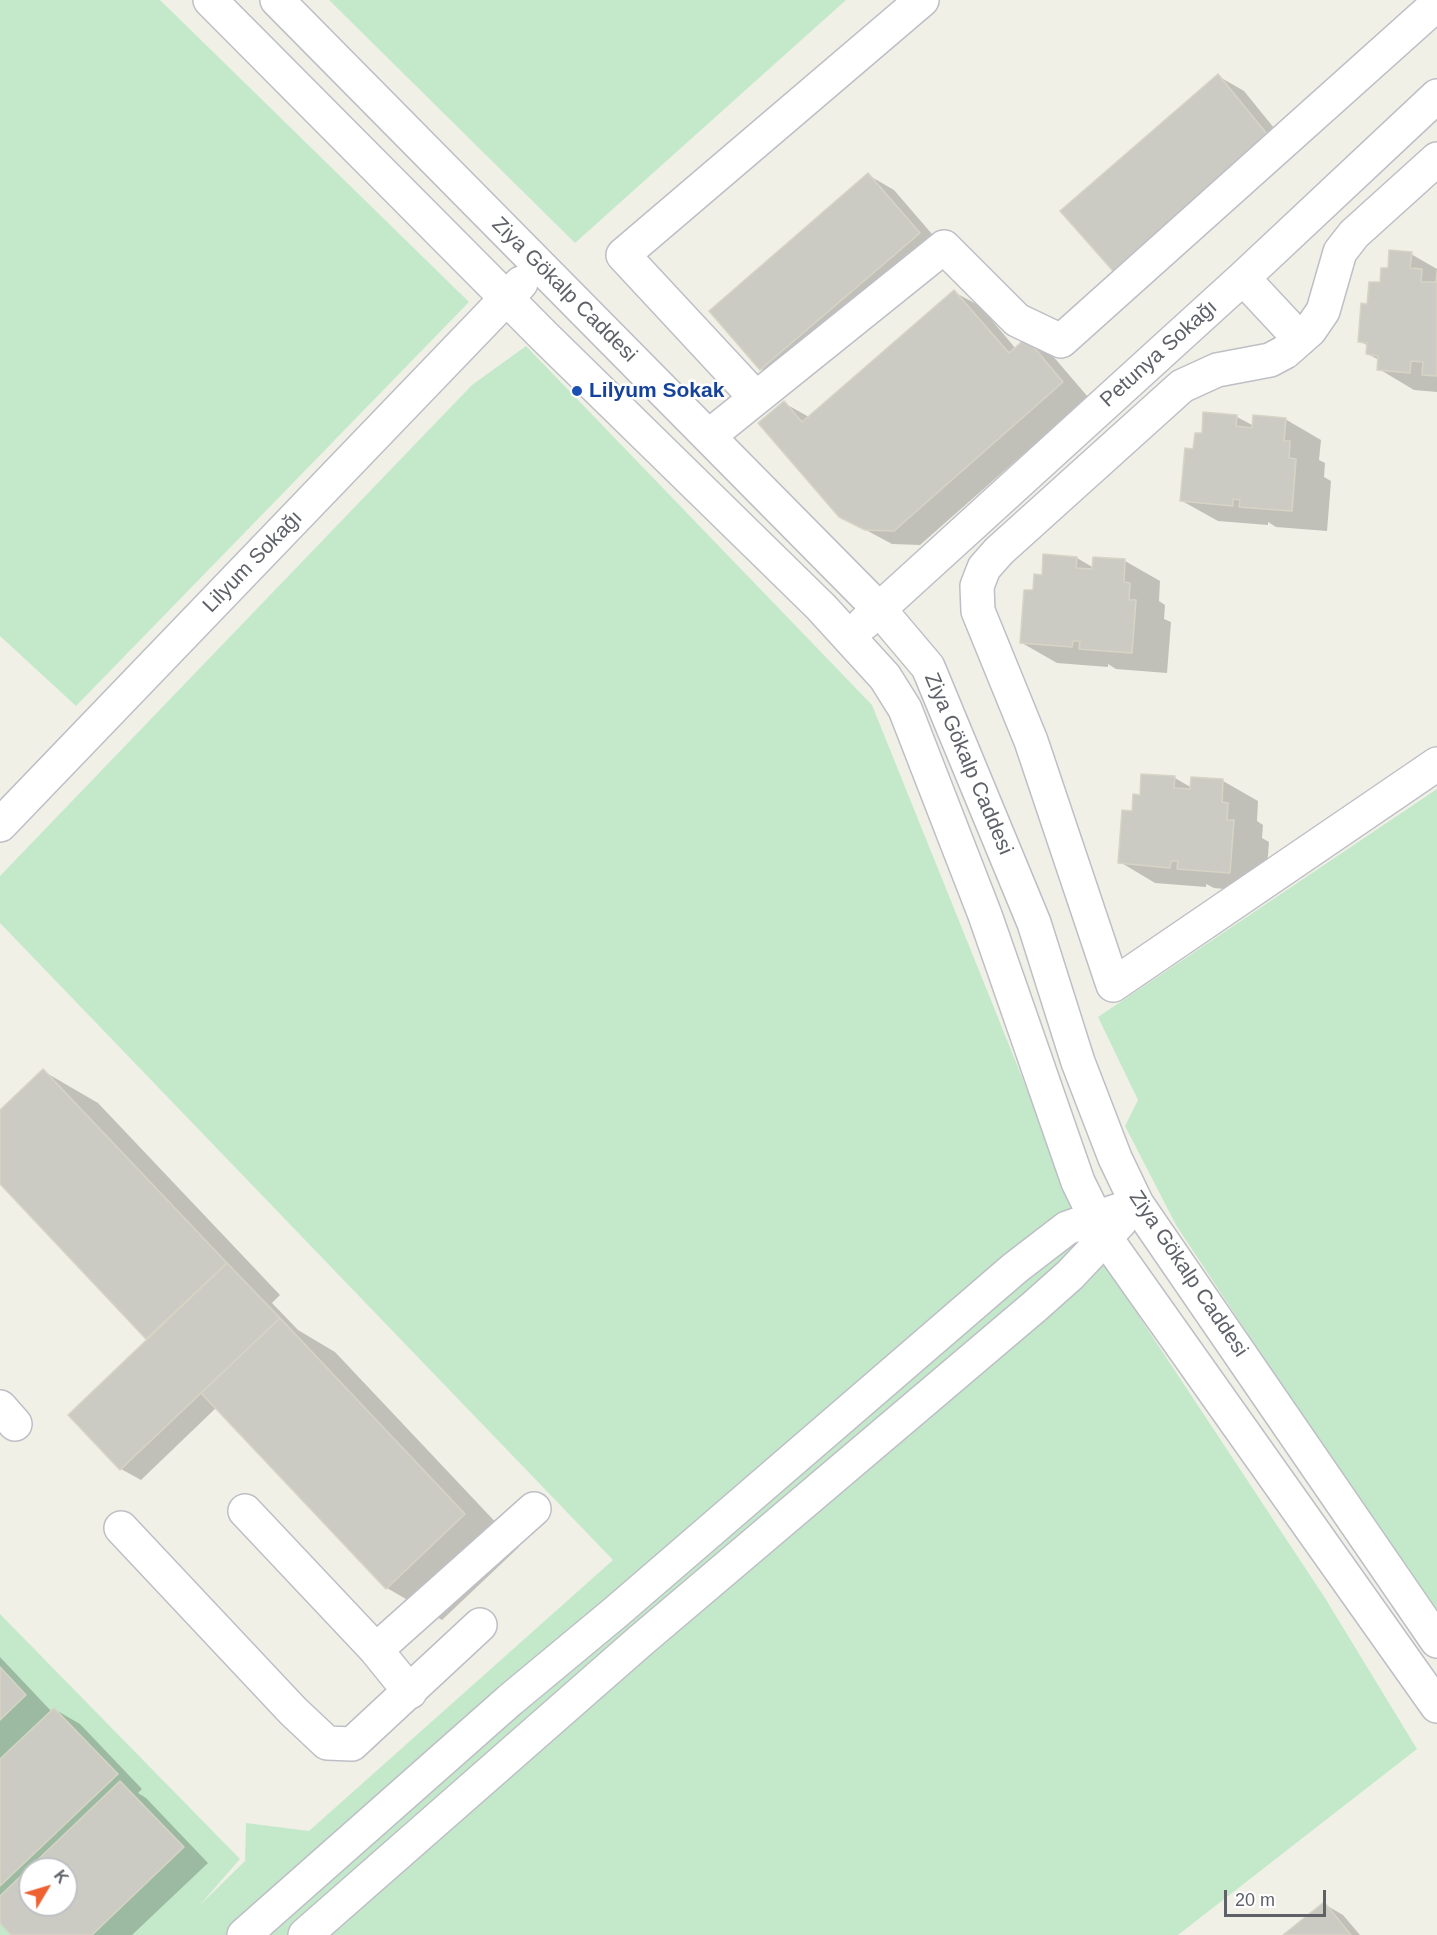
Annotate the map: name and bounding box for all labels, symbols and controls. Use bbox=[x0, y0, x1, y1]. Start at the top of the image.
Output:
street label: Ziya Gökalp Caddesi bbox=[486, 212, 642, 368]
street label: Petunya Sokağı bbox=[1095, 295, 1223, 413]
place label: Lilyum Sokak bbox=[589, 378, 724, 404]
marker: Lilyum Sokak bbox=[570, 384, 584, 398]
street label: Lilyum Sokağı bbox=[198, 506, 308, 618]
street label: Ziya Gökalp Caddesi bbox=[918, 669, 1018, 859]
street label: Ziya Gökalp Caddesi bbox=[1123, 1186, 1253, 1362]
north arrow bbox=[18, 1857, 78, 1917]
text: K bbox=[51, 1867, 71, 1887]
scale bar bbox=[1227, 1878, 1329, 1916]
text: 20 m bbox=[1235, 1890, 1275, 1910]

